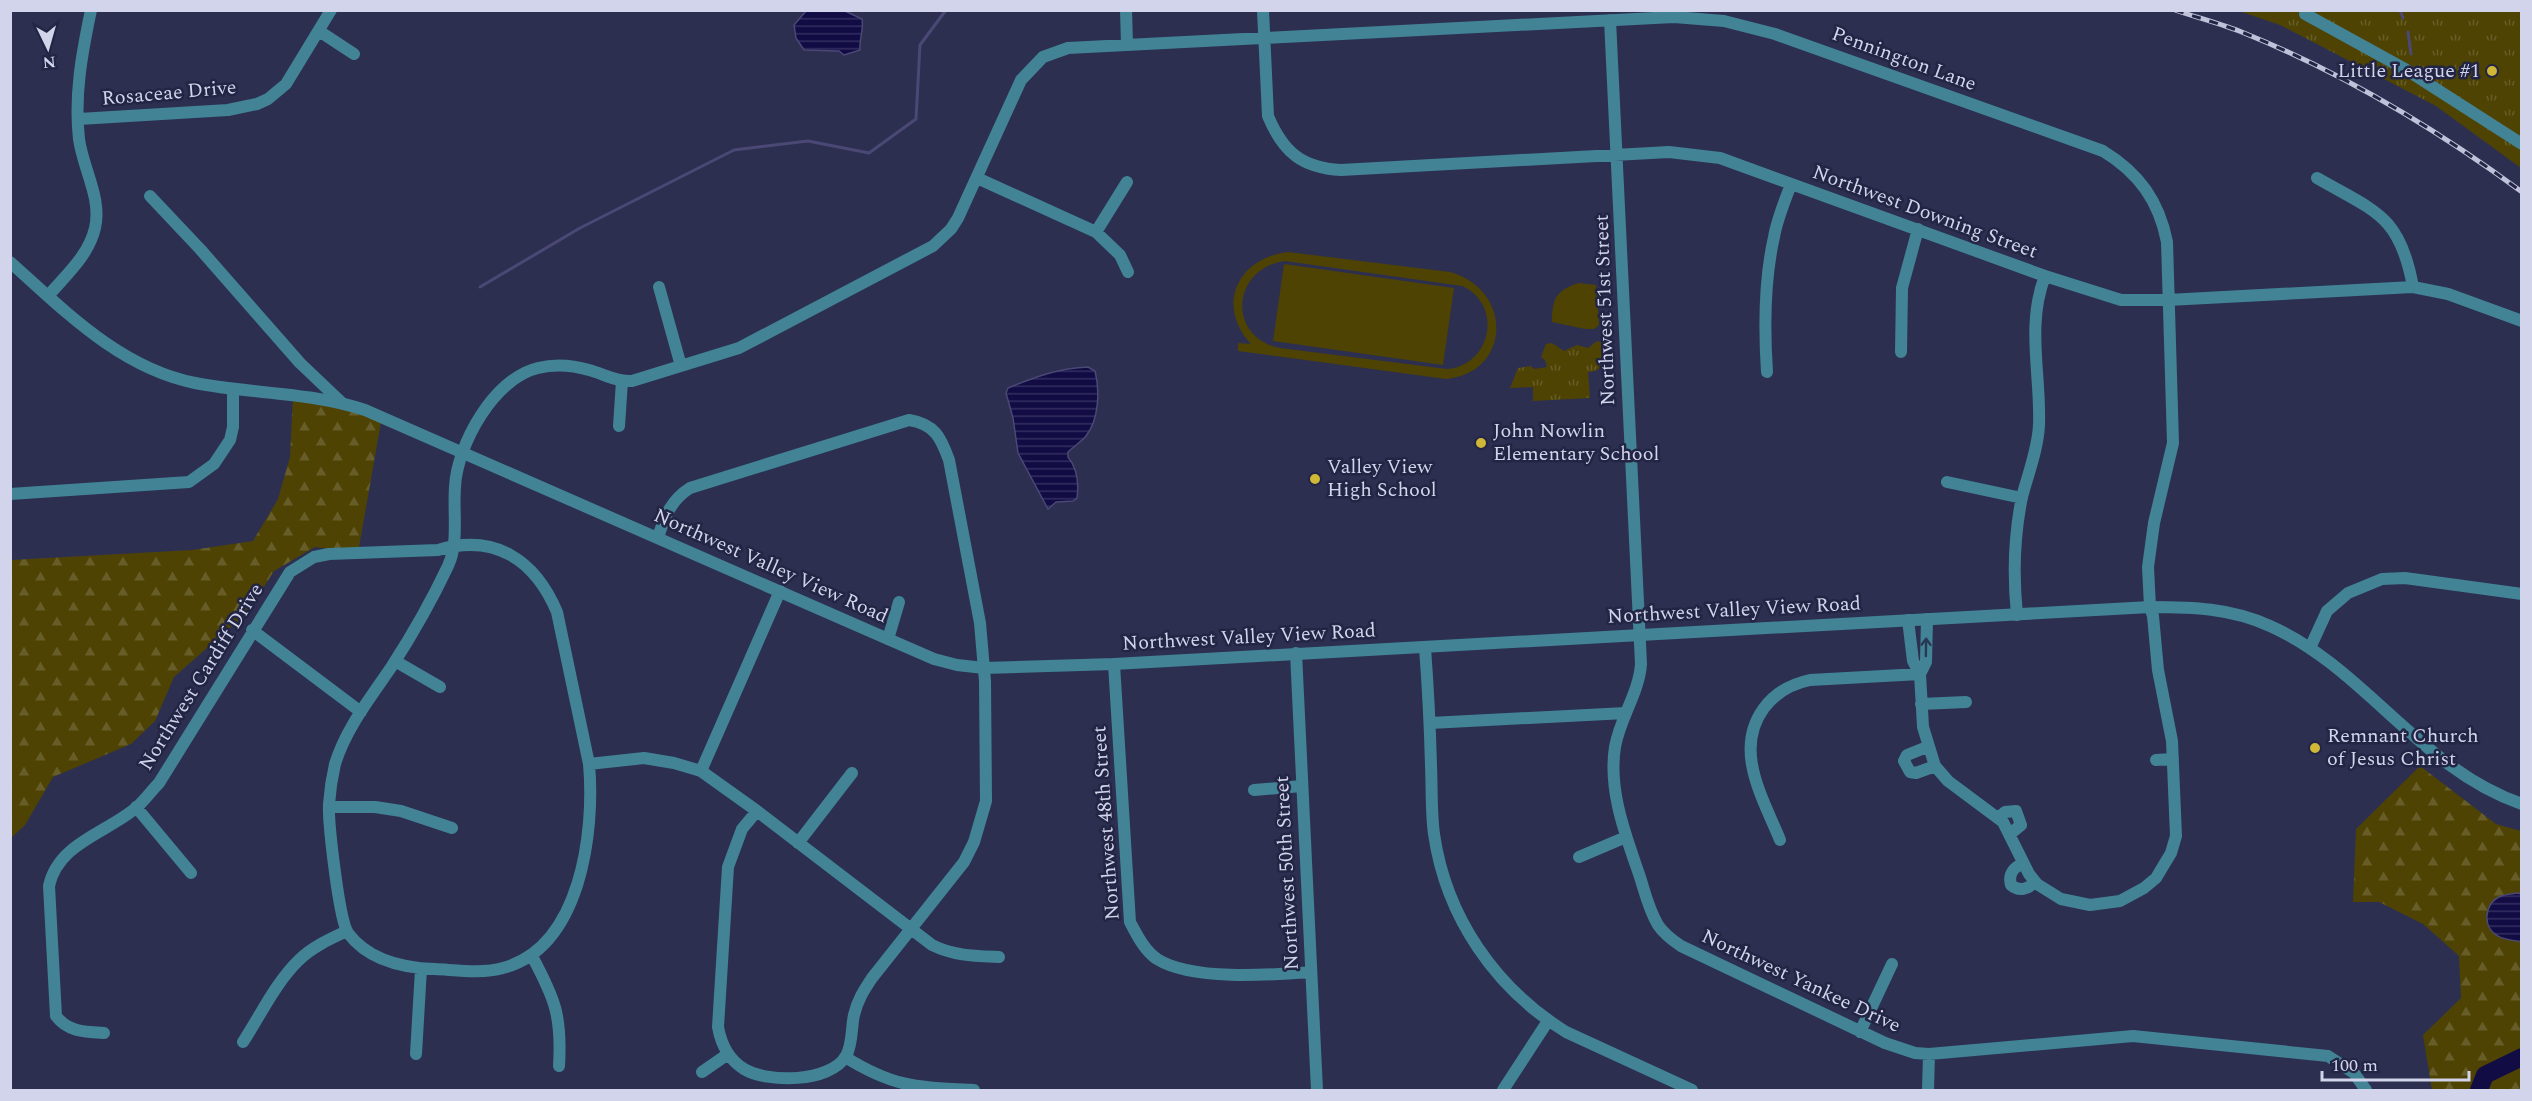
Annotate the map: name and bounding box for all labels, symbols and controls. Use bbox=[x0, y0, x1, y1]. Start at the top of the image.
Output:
north arrow bbox=[18, 18, 78, 78]
street label: Pennington Lane bbox=[1827, 19, 1981, 99]
text: N bbox=[42, 49, 57, 74]
place label: Little League #1 bbox=[2337, 56, 2480, 86]
marker: Little League #1 bbox=[2485, 64, 2499, 78]
street label: Rosaceae Drive bbox=[100, 72, 238, 114]
street label: Northwest Downing Street bbox=[1808, 157, 2042, 267]
street label: Northwest 51st Street bbox=[1587, 214, 1623, 406]
place label: John Nowlin Elementary School bbox=[1493, 416, 1659, 469]
marker: John Nowlin Elementary School bbox=[1474, 436, 1488, 450]
place label: Valley View High School bbox=[1327, 452, 1437, 505]
marker: Valley View High School bbox=[1308, 472, 1322, 486]
street label: Northwest Valley View Road bbox=[649, 501, 893, 631]
street label: Northwest Cardiff Drive bbox=[131, 578, 271, 776]
street label: Northwest Valley View Road bbox=[1606, 588, 1862, 632]
street label: Northwest Valley View Road bbox=[1121, 615, 1377, 659]
one-way arrow bbox=[1921, 638, 1932, 658]
place label: Remnant Church of Jesus Christ bbox=[2327, 721, 2479, 774]
street label: Northwest 48th Street bbox=[1084, 725, 1128, 921]
marker: Remnant Church of Jesus Christ bbox=[2308, 741, 2322, 755]
street label: Northwest 50th Street bbox=[1267, 775, 1307, 971]
street label: Northwest Yankee Drive bbox=[1696, 922, 1906, 1040]
scale bar bbox=[2322, 1044, 2469, 1082]
text: 100 m bbox=[2331, 1052, 2378, 1079]

